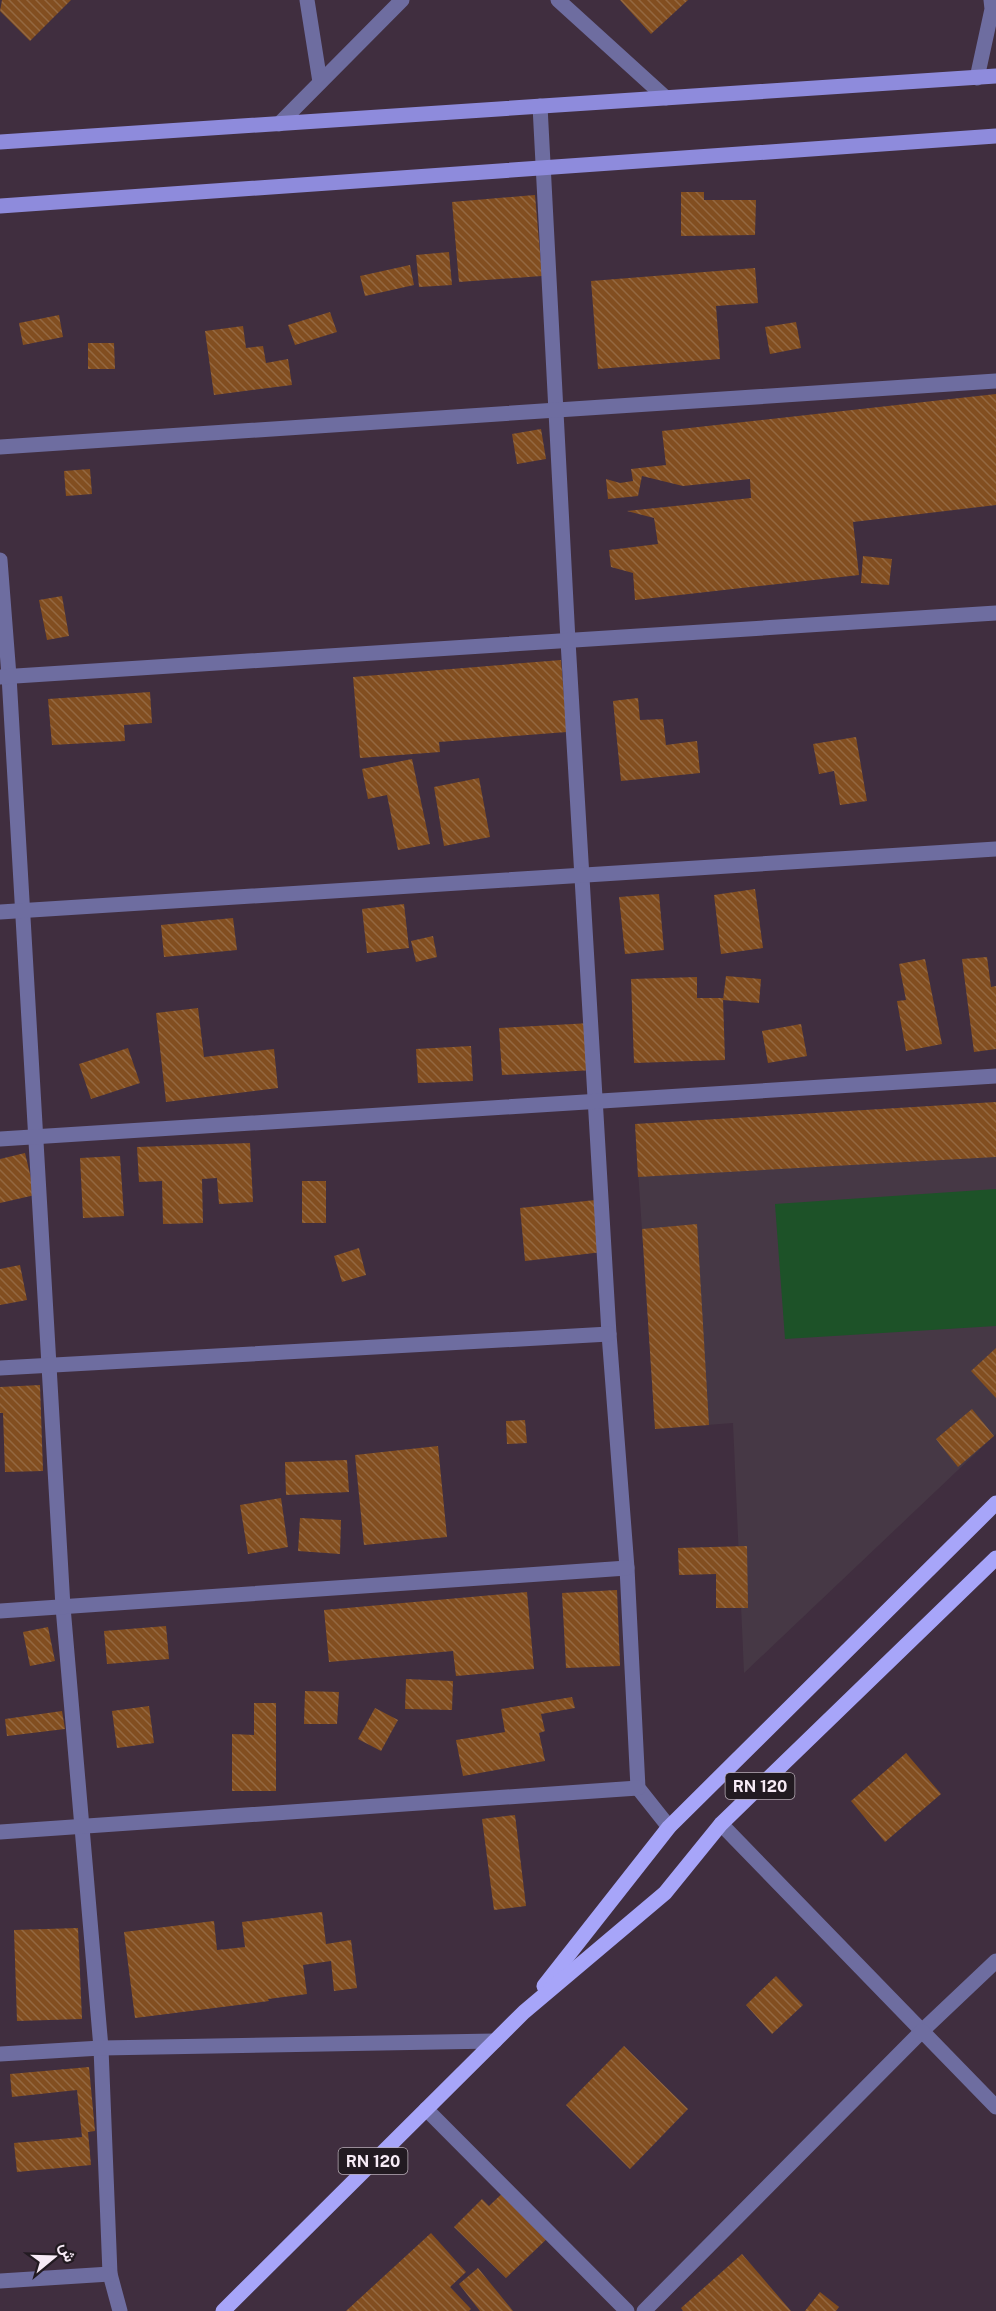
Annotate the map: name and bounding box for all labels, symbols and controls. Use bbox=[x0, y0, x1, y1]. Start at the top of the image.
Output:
road number: RN 120 bbox=[726, 1773, 795, 1799]
road number: RN 120 bbox=[338, 2148, 407, 2174]
north arrow bbox=[24, 2227, 84, 2287]
text: ش bbox=[56, 2240, 80, 2264]

